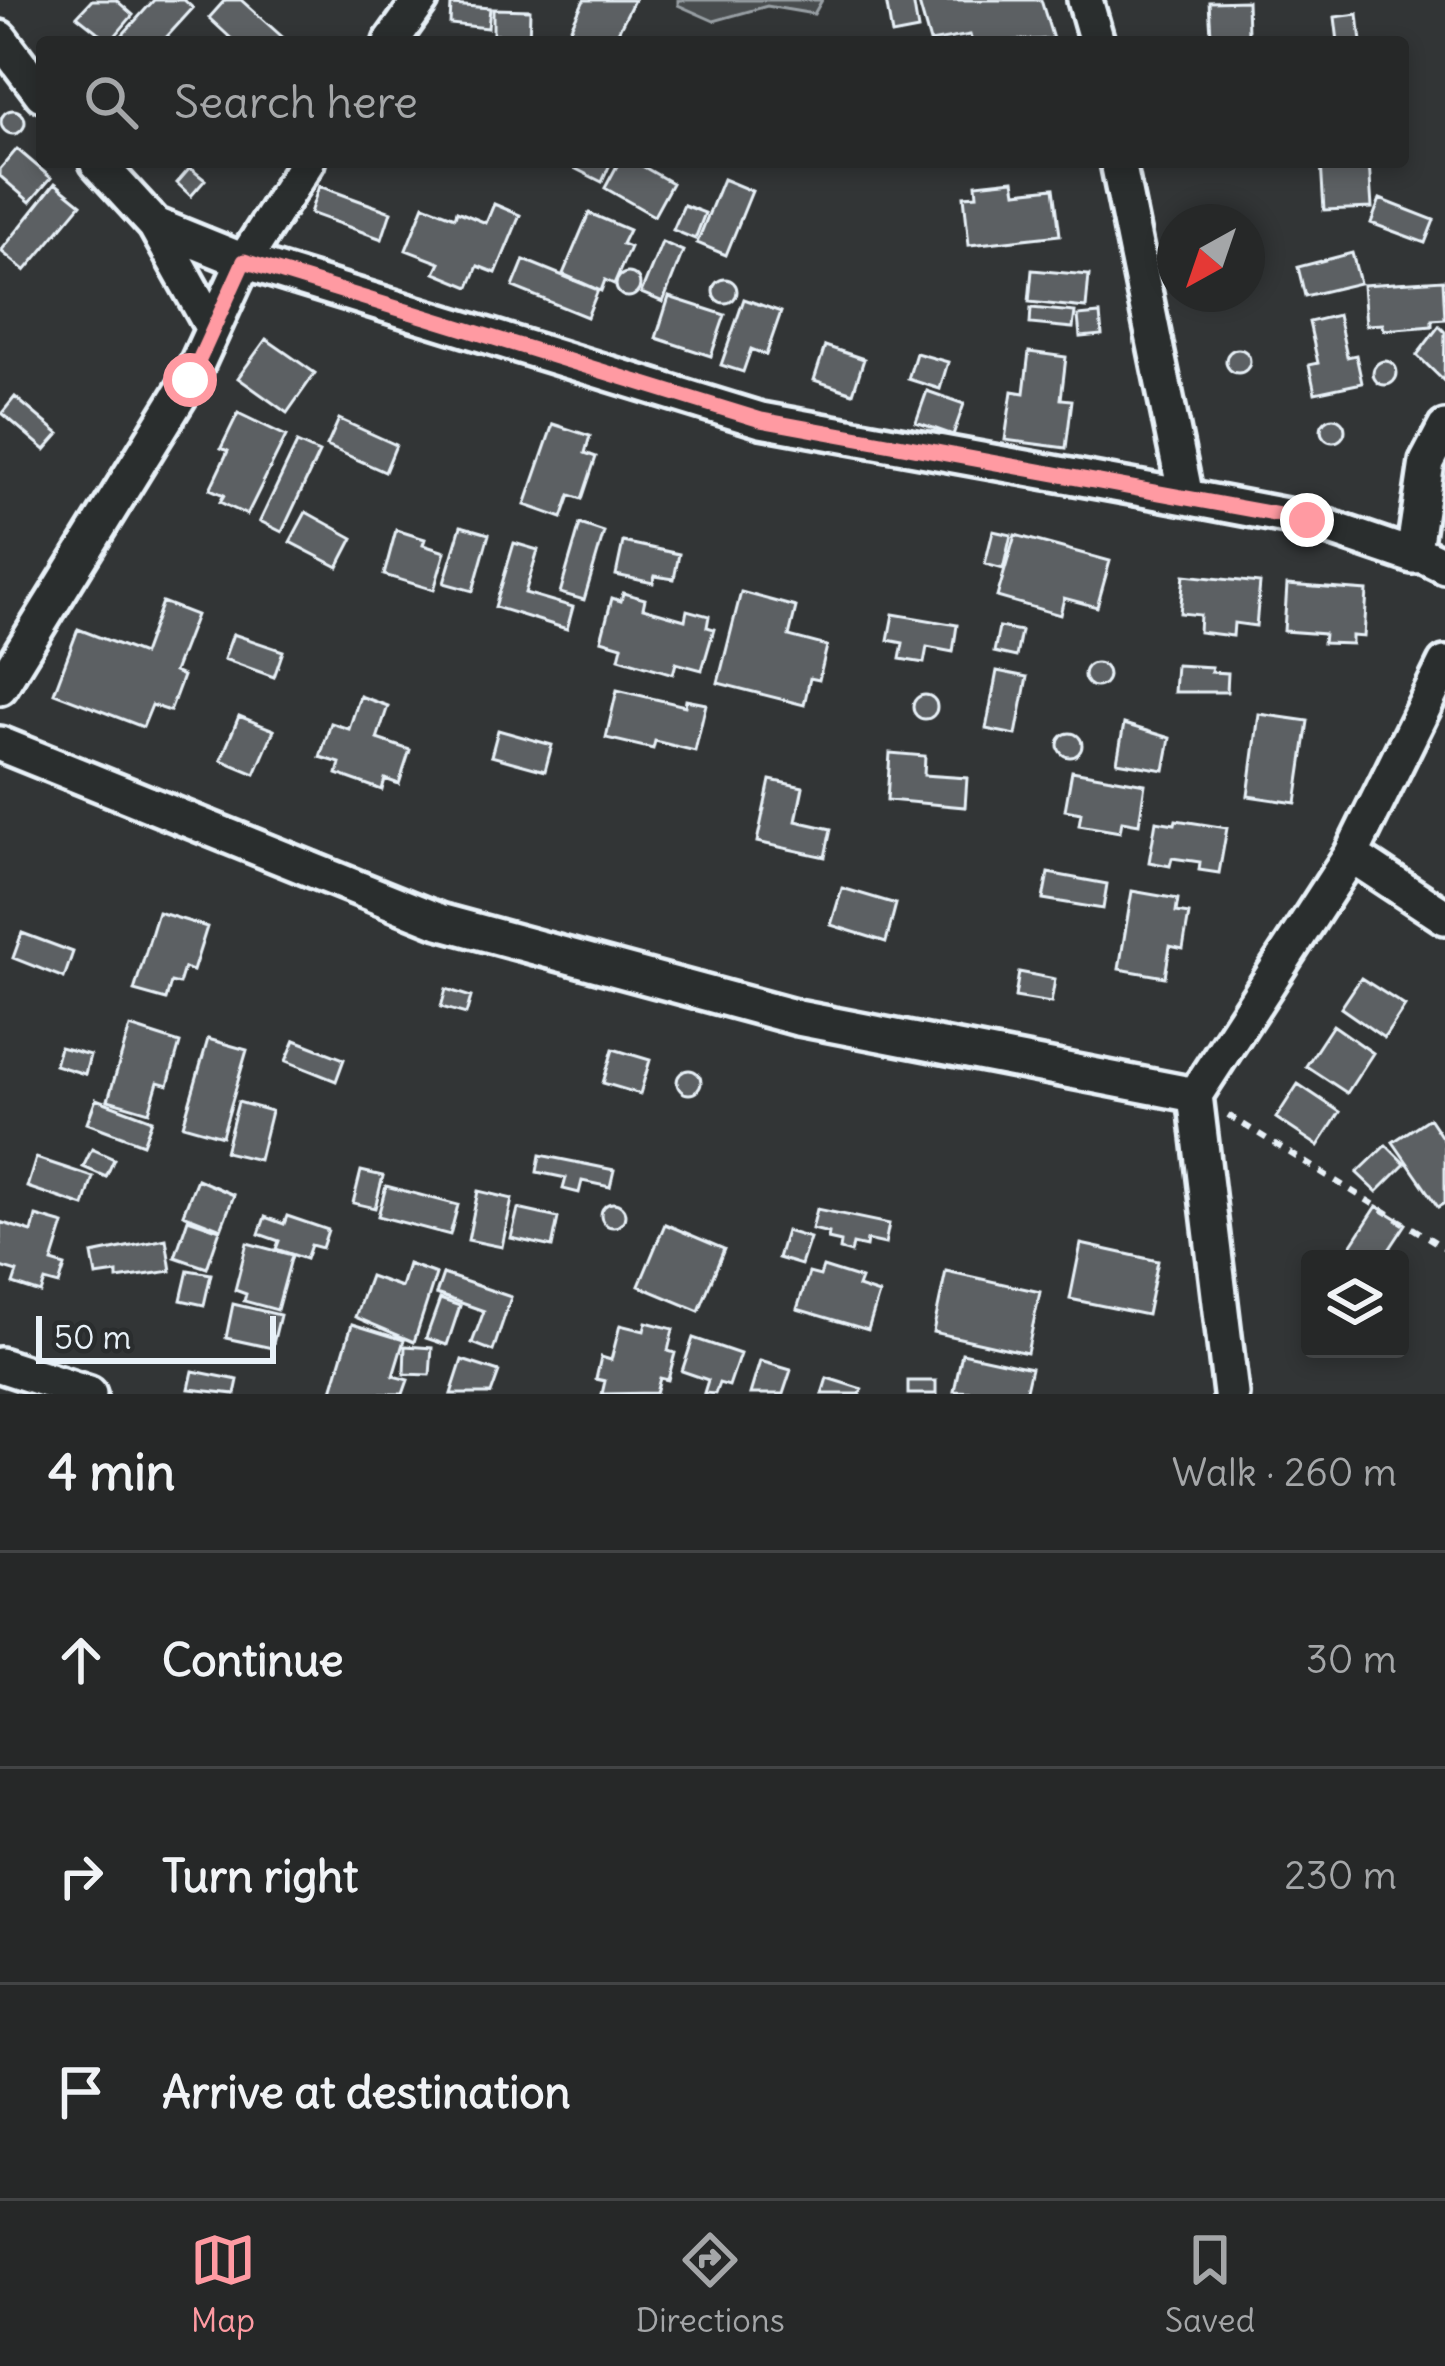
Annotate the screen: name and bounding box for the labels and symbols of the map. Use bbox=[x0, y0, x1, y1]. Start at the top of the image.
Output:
north arrow bbox=[1157, 204, 1265, 312]
route start bbox=[163, 353, 217, 407]
route end bbox=[1280, 493, 1334, 547]
scale bar bbox=[36, 1310, 276, 1363]

